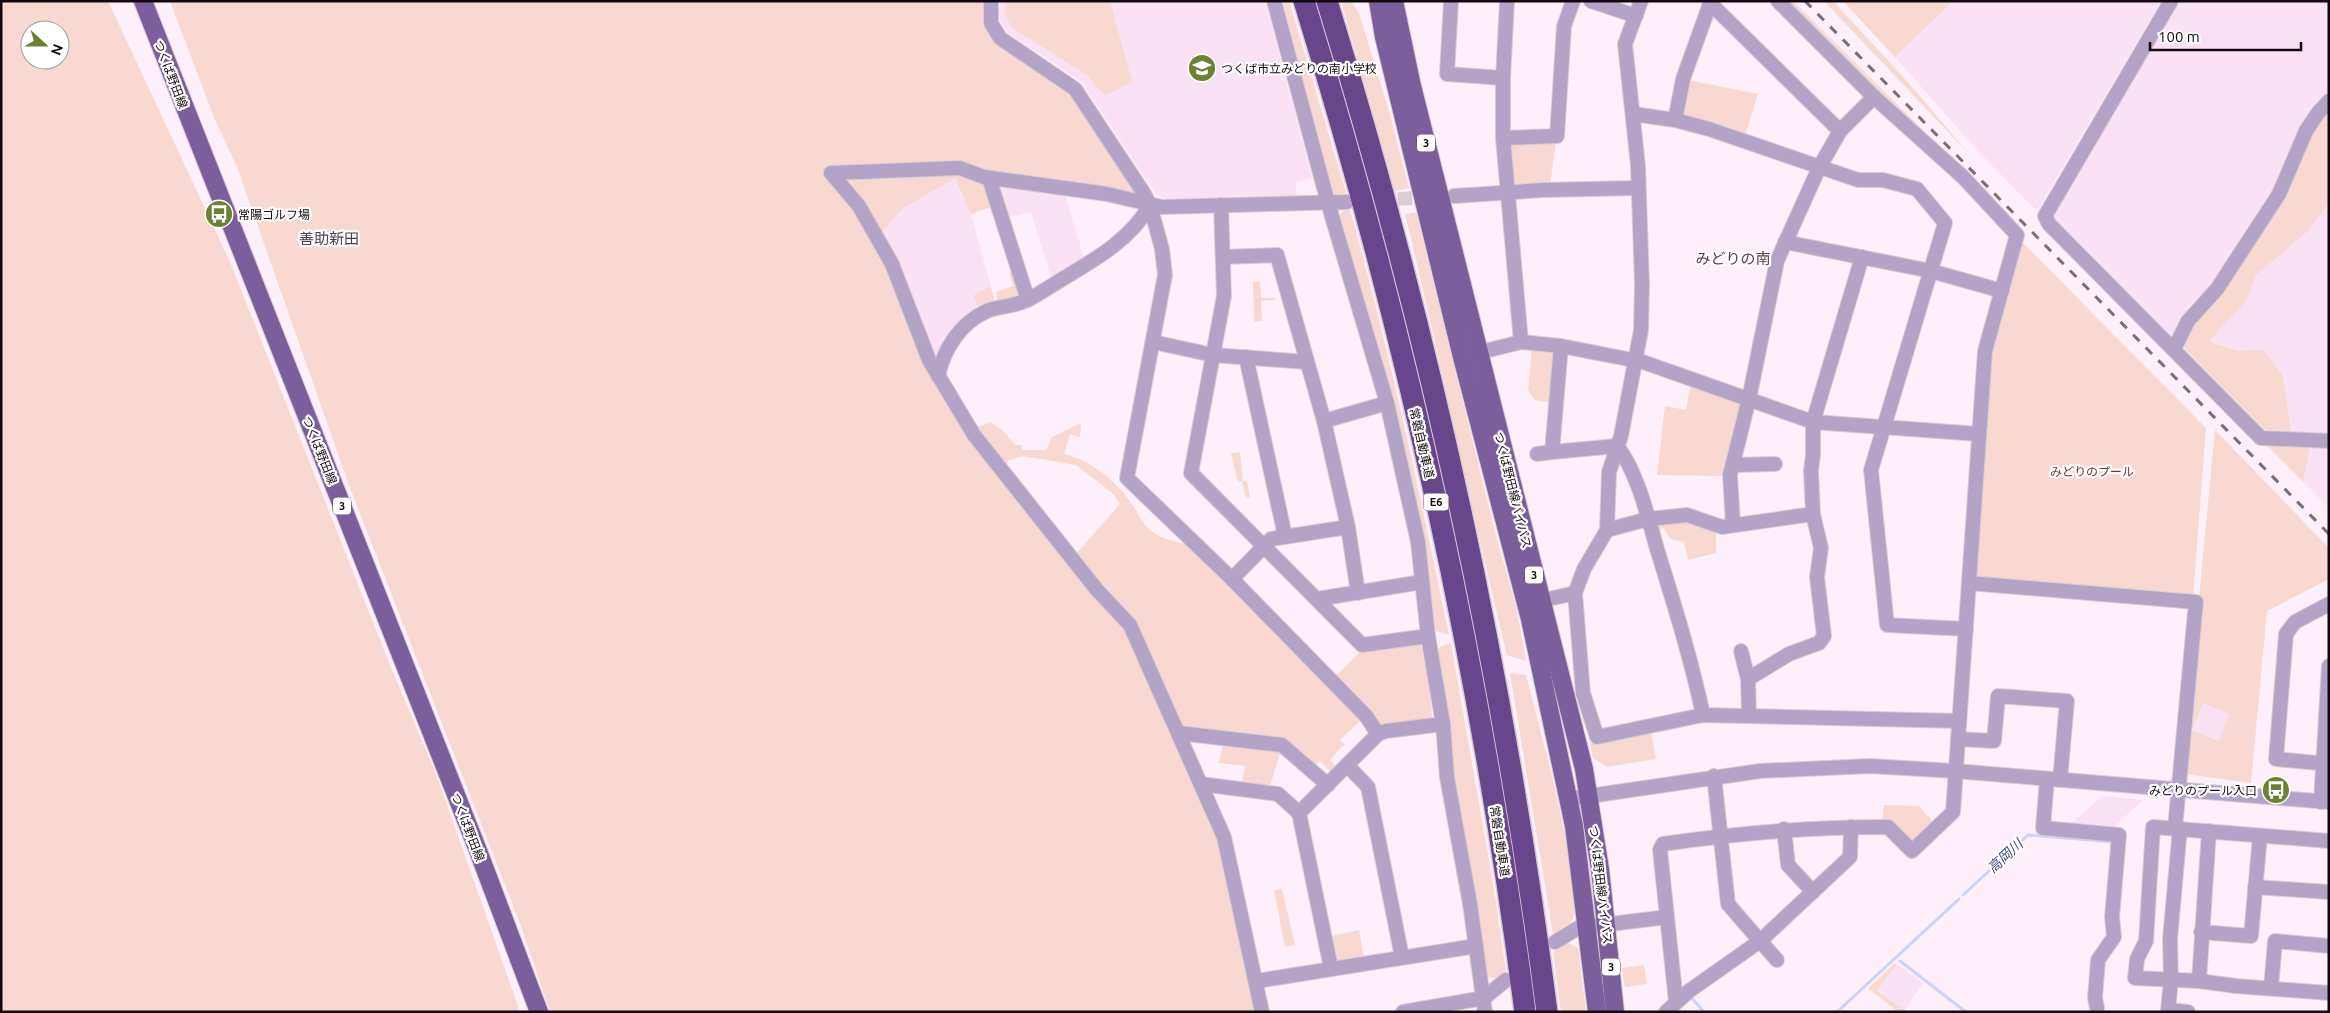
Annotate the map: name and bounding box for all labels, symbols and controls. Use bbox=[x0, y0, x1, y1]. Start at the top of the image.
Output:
north arrow bbox=[20, 20, 70, 70]
scale bar bbox=[2150, 20, 2301, 52]
text: 100 m bbox=[2158, 28, 2200, 45]
street label: つくば野田線 bbox=[152, 38, 190, 110]
text: N bbox=[48, 42, 66, 57]
school or university icon: つくば市立みどりの南小学校 bbox=[1187, 53, 1217, 83]
place label: つくば市立みどりの南小学校 bbox=[1221, 62, 1377, 75]
road number: 3 bbox=[1417, 134, 1435, 152]
bus stop icon: 常陽ゴルフ場 bbox=[204, 199, 234, 229]
place label: 常陽ゴルフ場 bbox=[238, 208, 310, 221]
district label: 善助新田 bbox=[299, 230, 359, 247]
district label: みどりの南 bbox=[1695, 250, 1771, 267]
street label: 常磐自動車道 bbox=[1408, 406, 1436, 480]
street label: つくば野田線 bbox=[300, 414, 340, 486]
street label: つくば野田線バイパス bbox=[1492, 430, 1534, 550]
park label: みどりのプール bbox=[2050, 465, 2134, 478]
road number: E6 bbox=[1424, 494, 1448, 511]
road number: 3 bbox=[333, 498, 351, 514]
road number: 3 bbox=[1525, 566, 1543, 584]
bus stop icon: みどりのプール入口 bbox=[2261, 775, 2291, 805]
place label: みどりのプール入口 bbox=[2149, 784, 2257, 797]
street label: つくば野田線 bbox=[449, 791, 487, 863]
street label: 常磐自動車道 bbox=[1488, 804, 1512, 878]
street label: つくば野田線バイパス bbox=[1587, 825, 1615, 945]
water label: 高岡川 bbox=[1984, 834, 2027, 876]
road number: 3 bbox=[1602, 959, 1620, 976]

